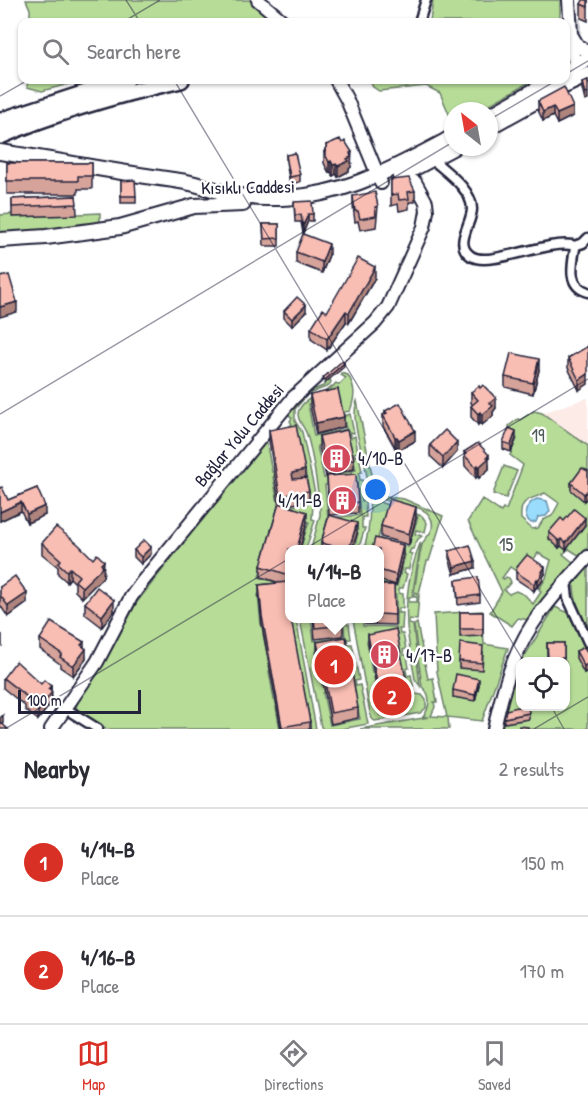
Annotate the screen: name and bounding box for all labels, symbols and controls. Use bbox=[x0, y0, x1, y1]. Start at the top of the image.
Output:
search box bbox=[18, 18, 570, 84]
icon: search bbox=[39, 35, 72, 68]
text: Search here bbox=[87, 36, 181, 66]
north arrow bbox=[444, 102, 498, 156]
street label: Kısıklı Caddesi bbox=[201, 174, 295, 200]
street label: Bağlar Yolu Caddesi bbox=[188, 378, 290, 492]
park label: 19 bbox=[531, 423, 545, 448]
building icon: 4/10-B bbox=[321, 442, 353, 474]
place label: 4/10-B bbox=[358, 446, 403, 471]
your location bbox=[361, 475, 390, 504]
building icon: 4/11-B bbox=[327, 484, 359, 516]
place label: 4/11-B bbox=[278, 488, 322, 513]
park label: 15 bbox=[499, 532, 513, 557]
popup bbox=[285, 545, 384, 623]
text: 4/14-B bbox=[308, 556, 361, 586]
text: Place bbox=[308, 586, 346, 613]
building icon: 4/17-B bbox=[369, 639, 401, 671]
pin: 1 bbox=[314, 642, 354, 688]
place label: 4/17-B bbox=[406, 643, 452, 668]
map controls bbox=[516, 657, 570, 711]
button: locate bbox=[516, 657, 570, 711]
pin: 2 bbox=[372, 674, 412, 718]
scale bar bbox=[18, 687, 141, 714]
text: 100 m bbox=[27, 689, 62, 711]
text: Nearby bbox=[24, 751, 90, 786]
text: 2 results bbox=[499, 755, 564, 782]
text: 4/14-B bbox=[81, 834, 135, 864]
text: 1 bbox=[40, 849, 47, 876]
text: 150 m bbox=[521, 849, 564, 876]
text: Place bbox=[81, 864, 120, 891]
text: 4/16-B bbox=[81, 942, 135, 972]
text: 2 bbox=[39, 957, 48, 984]
text: 170 m bbox=[520, 957, 564, 984]
text: Place bbox=[81, 972, 120, 999]
tab: Map bbox=[77, 1037, 110, 1095]
tab: Directions bbox=[265, 1037, 323, 1095]
tab: Saved bbox=[478, 1037, 511, 1095]

